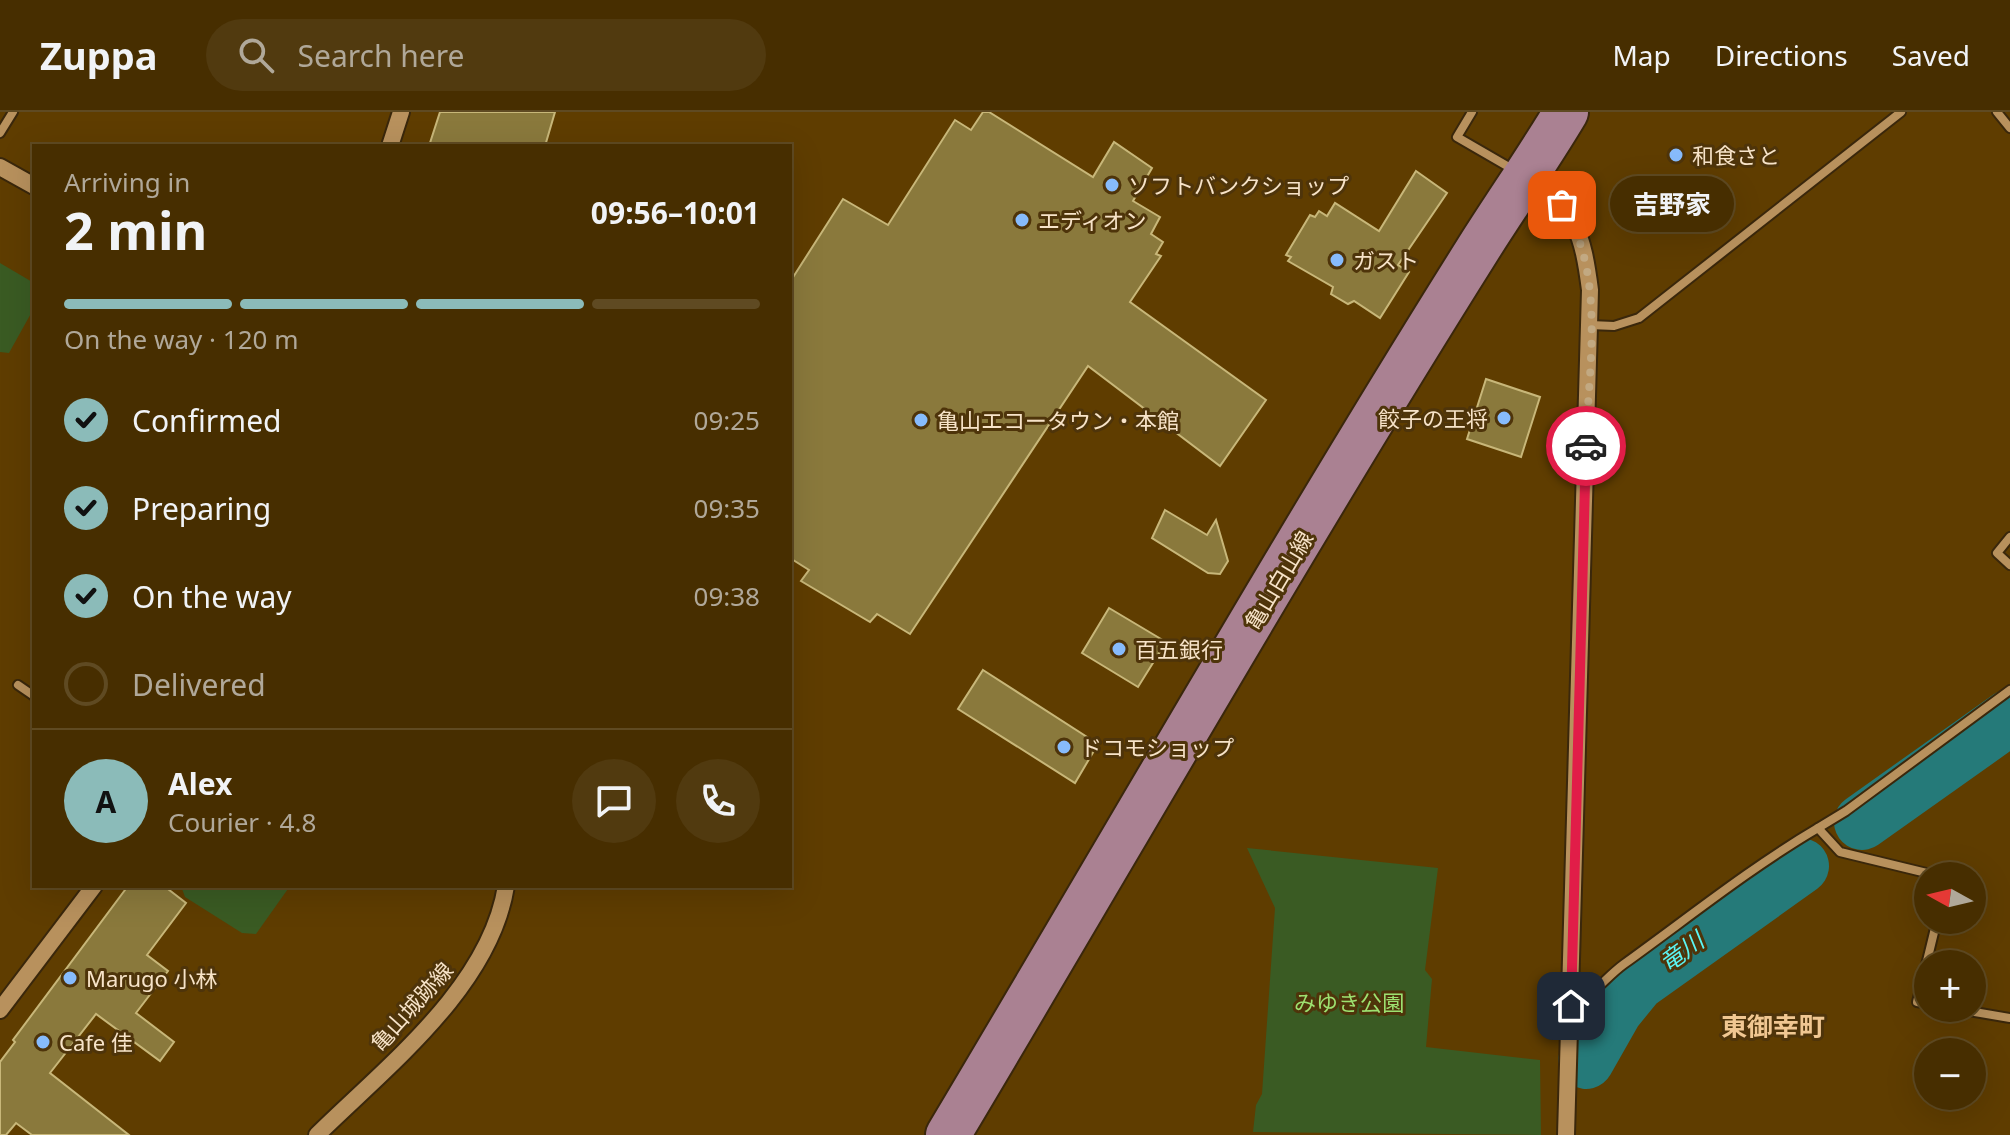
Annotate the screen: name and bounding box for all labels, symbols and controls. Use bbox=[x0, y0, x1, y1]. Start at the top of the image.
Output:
search box bbox=[206, 19, 766, 91]
text: Zuppa bbox=[40, 29, 158, 81]
icon: search bbox=[234, 33, 278, 77]
text: Search here bbox=[298, 35, 464, 76]
text: Map bbox=[1612, 36, 1671, 74]
text: Directions bbox=[1715, 36, 1848, 74]
text: Saved bbox=[1892, 36, 1970, 74]
place label: 和食さと bbox=[1692, 140, 1780, 170]
marker: 和食さと bbox=[1667, 146, 1685, 164]
text: Arriving in bbox=[64, 164, 190, 200]
place label: ソフトバンクショップ bbox=[1128, 170, 1349, 200]
pin bbox=[1528, 171, 1596, 239]
marker: ソフトバンクショップ bbox=[1103, 176, 1121, 194]
callout: 吉野家 bbox=[1610, 177, 1734, 233]
icon: bag bbox=[1540, 183, 1584, 227]
text: 吉野家 bbox=[1633, 186, 1711, 222]
text: 09:56–10:01 bbox=[591, 192, 760, 233]
text: 2 min bbox=[64, 194, 207, 265]
place label: エディオン bbox=[1038, 205, 1146, 235]
marker: エディオン bbox=[1013, 211, 1031, 229]
place label: ガスト bbox=[1353, 245, 1419, 275]
marker: ガスト bbox=[1328, 251, 1346, 269]
text: On the way · 120 m bbox=[64, 321, 298, 357]
icon: check bbox=[64, 398, 108, 442]
text: Confirmed bbox=[132, 400, 282, 441]
text: 09:25 bbox=[694, 402, 760, 438]
place label: 餃子の王将 bbox=[1378, 403, 1488, 433]
place label: 亀山エコータウン・本館 bbox=[937, 405, 1179, 435]
courier bbox=[1546, 406, 1626, 486]
marker: 餃子の王将 bbox=[1495, 409, 1513, 427]
marker: 亀山エコータウン・本館 bbox=[912, 411, 930, 429]
icon: car bbox=[1564, 424, 1608, 468]
icon: check bbox=[64, 486, 108, 530]
text: Preparing bbox=[132, 488, 271, 529]
text: 09:35 bbox=[694, 490, 760, 526]
street label: 亀山白山線 bbox=[1237, 525, 1319, 635]
icon: check bbox=[64, 574, 108, 618]
text: On the way bbox=[132, 576, 292, 617]
text: 09:38 bbox=[694, 578, 760, 614]
place label: 百五銀行 bbox=[1135, 634, 1223, 664]
marker: 百五銀行 bbox=[1110, 640, 1128, 658]
text: Delivered bbox=[132, 664, 266, 705]
place label: ドコモショップ bbox=[1080, 732, 1234, 762]
marker: ドコモショップ bbox=[1055, 738, 1073, 756]
button: chat bbox=[572, 759, 656, 843]
button: phone bbox=[676, 759, 760, 843]
text: Alex bbox=[168, 763, 232, 804]
text: A bbox=[96, 781, 116, 822]
text: Courier · 4.8 bbox=[168, 804, 316, 840]
north arrow bbox=[1914, 862, 1986, 934]
map controls bbox=[1914, 862, 1986, 1110]
water label: 竜川 bbox=[1652, 922, 1713, 978]
button: + bbox=[1914, 950, 1986, 1022]
street label: 亀山城跡線 bbox=[363, 955, 459, 1057]
place label: Marugo 小林 bbox=[86, 963, 218, 993]
marker: Marugo 小林 bbox=[61, 969, 79, 987]
pin bbox=[1537, 972, 1605, 1040]
icon: home bbox=[1549, 984, 1593, 1028]
park label: みゆき公園 bbox=[1294, 987, 1404, 1017]
district label: 東御幸町 bbox=[1721, 1008, 1825, 1044]
place label: Cafe 佳 bbox=[59, 1027, 133, 1057]
marker: Cafe 佳 bbox=[34, 1033, 52, 1051]
button: − bbox=[1914, 1038, 1986, 1110]

